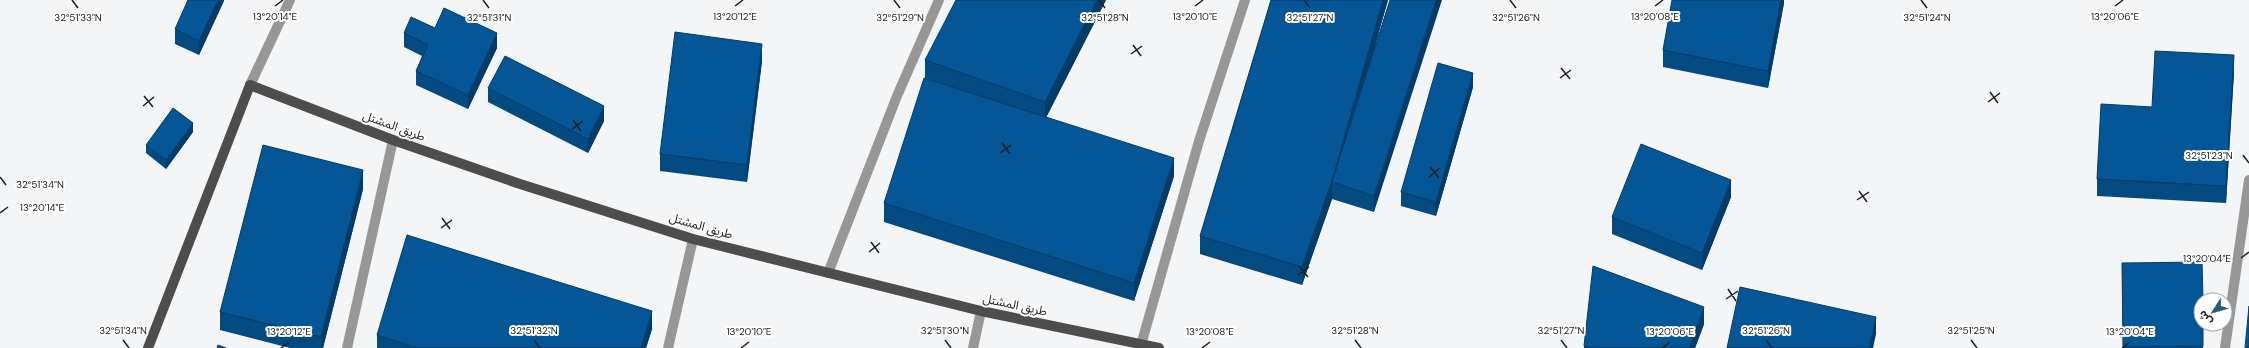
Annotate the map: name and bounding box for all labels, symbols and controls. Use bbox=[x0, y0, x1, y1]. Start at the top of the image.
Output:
text: 13°20'14"E bbox=[253, 10, 297, 23]
text: 13°20'12"E bbox=[713, 10, 757, 23]
text: 13°20'10"E bbox=[1172, 10, 1218, 23]
text: 13°20'08"E bbox=[1631, 10, 1679, 23]
text: 13°20'06"E bbox=[2091, 10, 2139, 23]
text: 32°51'33"N bbox=[54, 11, 102, 24]
text: 32°51'31"N bbox=[467, 11, 511, 24]
text: 32°51'29"N bbox=[876, 11, 924, 24]
text: 32°51'28"N bbox=[1081, 11, 1129, 24]
text: 32°51'27"N bbox=[1287, 11, 1334, 24]
text: 32°51'26"N bbox=[1492, 11, 1540, 24]
text: 32°51'24"N bbox=[1903, 11, 1951, 24]
street label: طريق المشتل bbox=[361, 107, 427, 145]
text: 32°51'23"N bbox=[2185, 149, 2233, 162]
text: 32°51'34"N bbox=[16, 178, 64, 191]
text: 13°20'14"E bbox=[20, 201, 64, 214]
street label: طريق المشتل bbox=[667, 209, 735, 243]
text: 13°20'04"E bbox=[2183, 252, 2231, 265]
street label: طريق المشتل bbox=[981, 290, 1049, 320]
north arrow bbox=[2193, 292, 2233, 332]
text: ش bbox=[2195, 308, 2215, 328]
text: 32°51'34"N bbox=[99, 324, 147, 337]
text: 32°51'32"N bbox=[510, 324, 558, 337]
text: 32°51'30"N bbox=[921, 324, 969, 337]
text: 32°51'28"N bbox=[1331, 324, 1379, 337]
text: 32°51'27"N bbox=[1538, 324, 1585, 337]
text: 32°51'26"N bbox=[1742, 324, 1790, 337]
text: 32°51'25"N bbox=[1947, 324, 1995, 337]
text: 13°20'12"E bbox=[267, 325, 311, 338]
text: 13°20'10"E bbox=[726, 325, 772, 338]
text: 13°20'08"E bbox=[1186, 325, 1234, 338]
text: 13°20'06"E bbox=[1646, 325, 1694, 338]
text: 13°20'04"E bbox=[2106, 325, 2154, 338]

